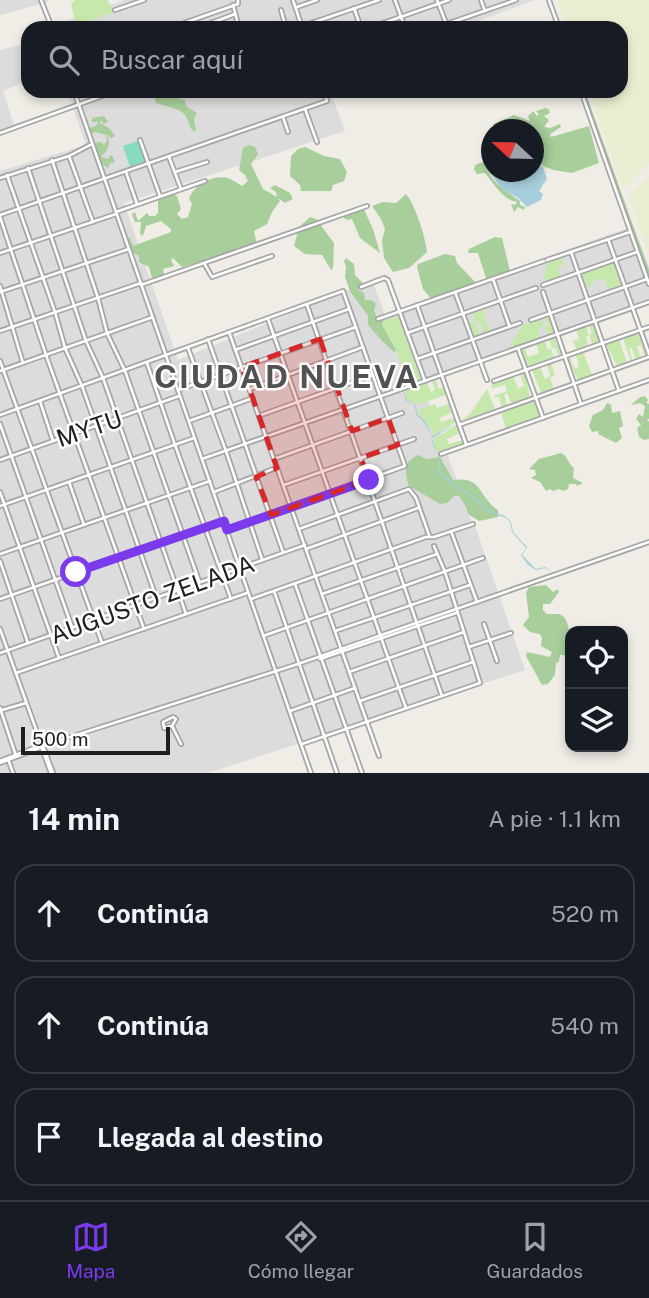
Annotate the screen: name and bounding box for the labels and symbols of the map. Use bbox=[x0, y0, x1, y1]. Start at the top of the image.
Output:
north arrow bbox=[481, 119, 544, 182]
district label: CIUDAD NUEVA bbox=[154, 358, 420, 395]
street label: MYTU bbox=[52, 404, 126, 452]
route end bbox=[353, 464, 384, 495]
street label: AUGUSTO ZELADA bbox=[46, 549, 258, 649]
route start bbox=[60, 556, 91, 587]
scale bar bbox=[21, 724, 170, 756]

